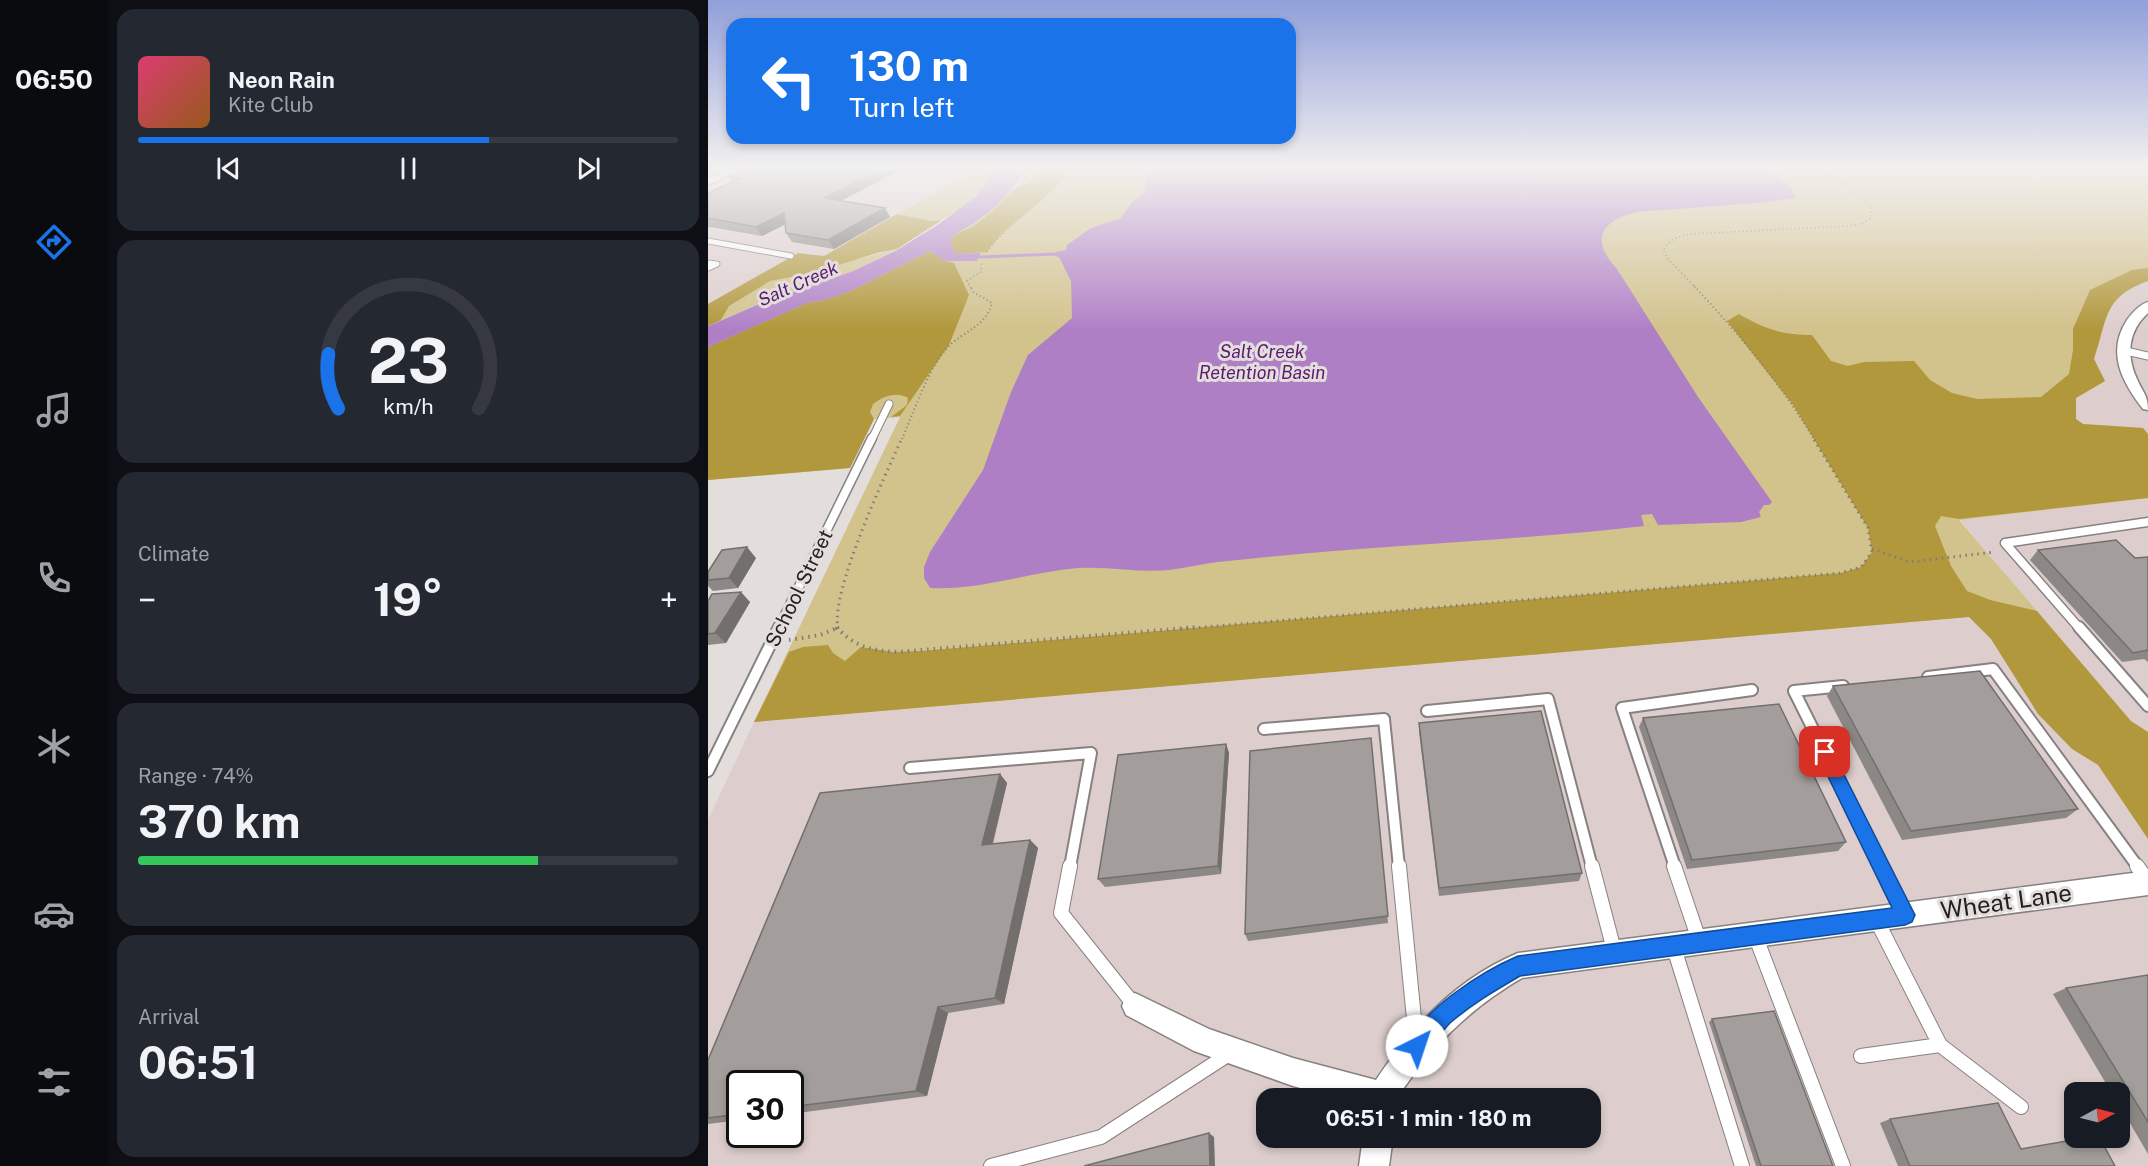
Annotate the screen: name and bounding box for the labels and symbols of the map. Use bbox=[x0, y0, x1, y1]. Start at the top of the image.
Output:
water label: Salt Creek bbox=[755, 257, 841, 310]
water label: Salt Creek Retention Basin bbox=[1199, 341, 1325, 383]
street label: School Street bbox=[760, 525, 838, 651]
pin bbox=[1799, 726, 1850, 777]
street label: Wheat Lane bbox=[1938, 878, 2073, 924]
position arrow bbox=[1385, 1014, 1449, 1078]
speed limit sign: 30 bbox=[726, 1070, 804, 1148]
north arrow bbox=[2064, 1082, 2130, 1148]

